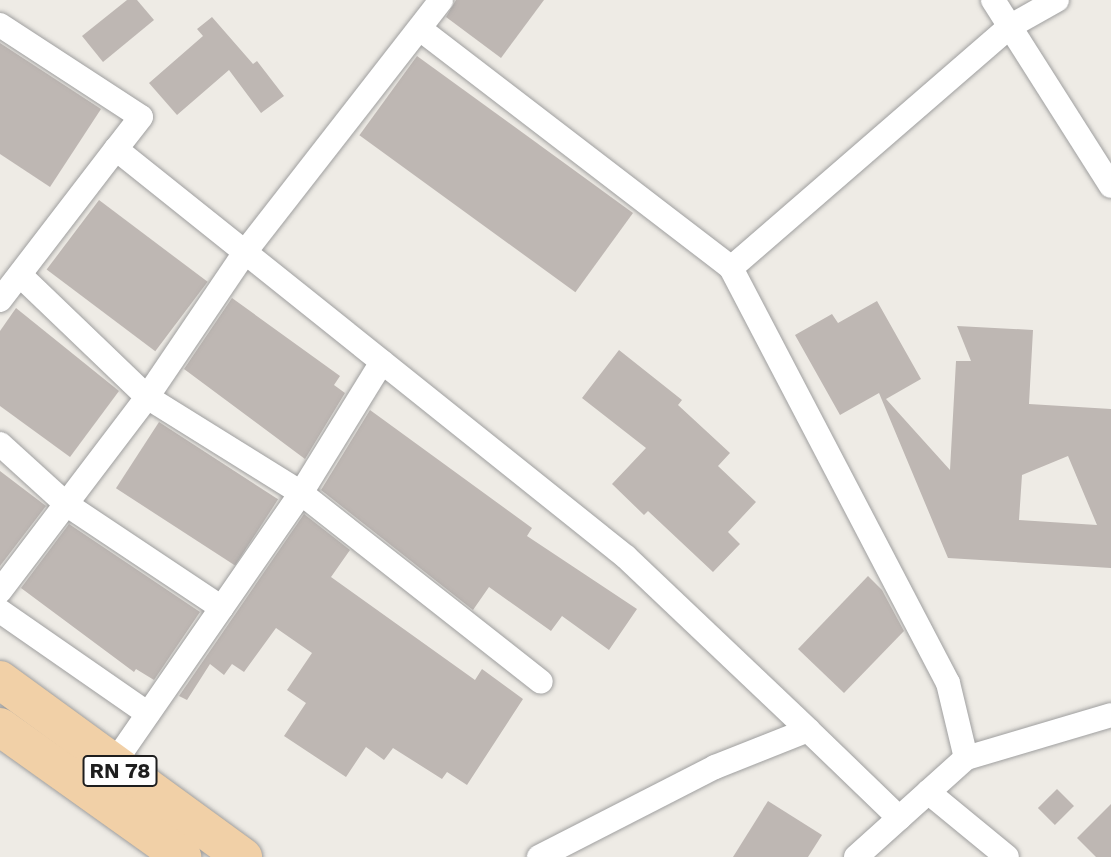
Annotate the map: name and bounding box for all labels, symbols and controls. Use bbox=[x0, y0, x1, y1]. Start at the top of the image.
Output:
road number: RN 78 bbox=[82, 754, 158, 788]

